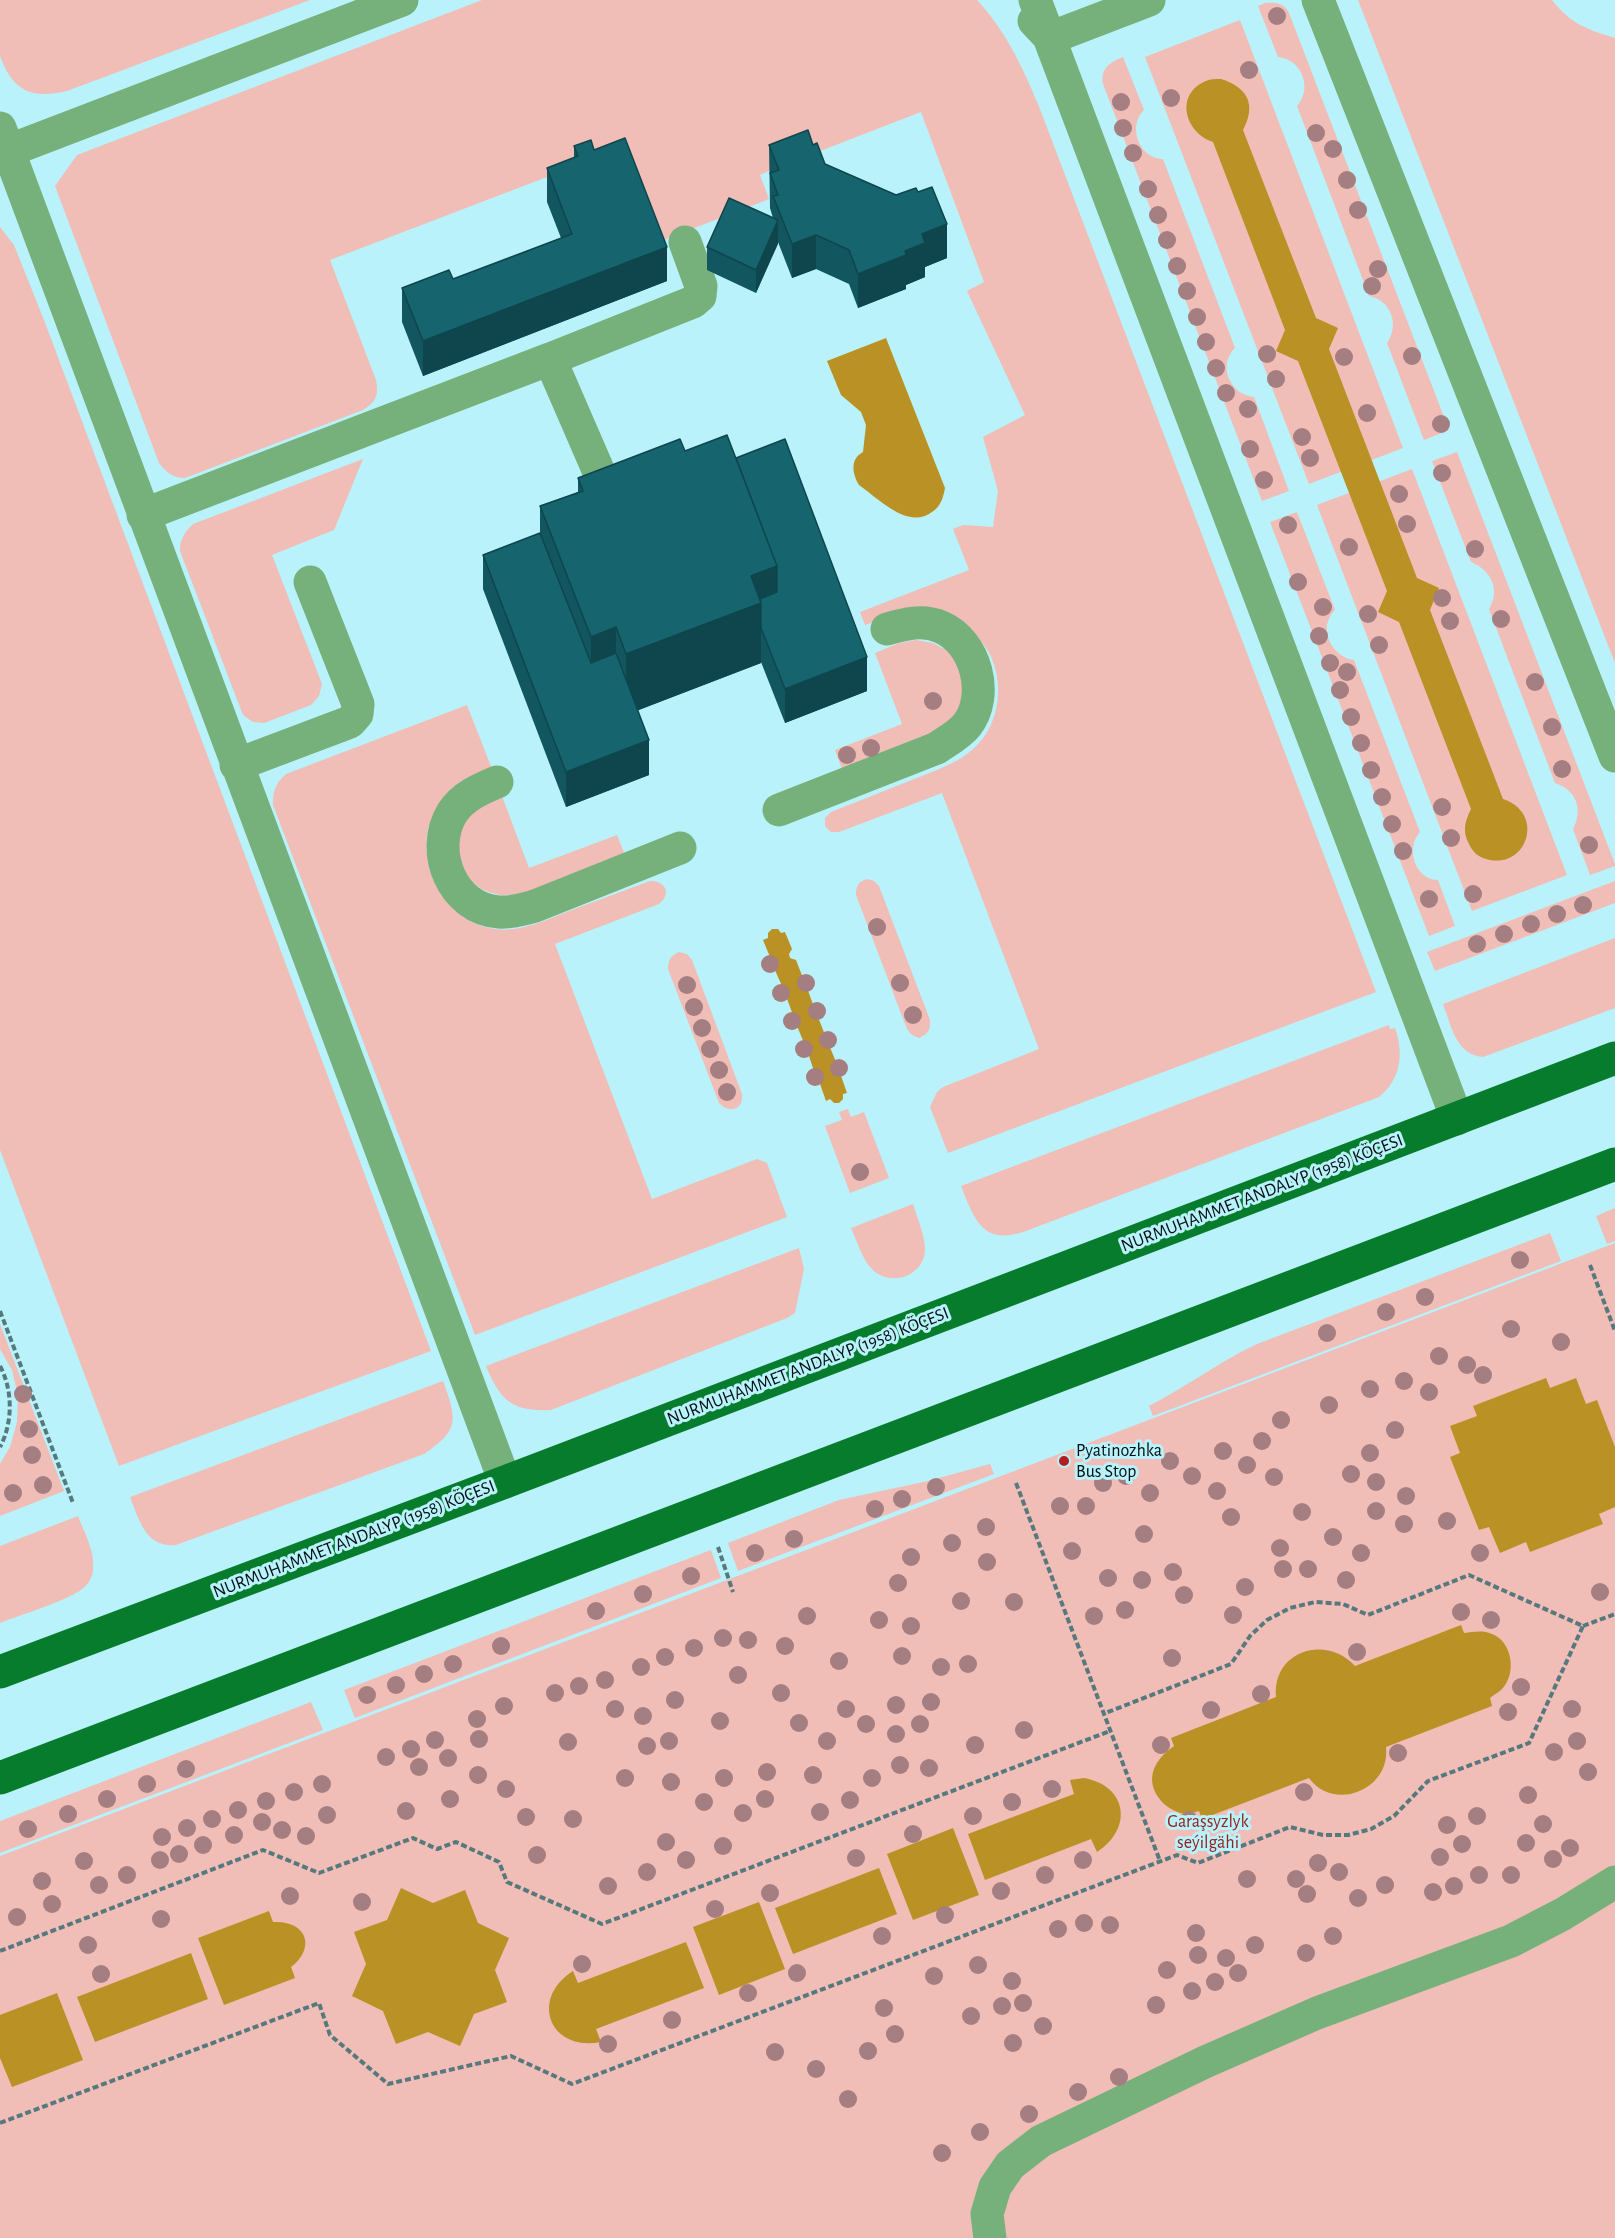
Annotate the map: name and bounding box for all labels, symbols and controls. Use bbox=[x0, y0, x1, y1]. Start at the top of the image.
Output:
street label: NURMUHAMMET ANDALYP (1958) KÖÇESI bbox=[1118, 1129, 1406, 1257]
street label: NURMUHAMMET ANDALYP (1958) KÖÇESI bbox=[664, 1302, 952, 1430]
place label: Pyatinozhka Bus Stop bbox=[1076, 1440, 1162, 1482]
marker: Pyatinozhka Bus Stop bbox=[1057, 1454, 1071, 1468]
street label: NURMUHAMMET ANDALYP (1958) KÖÇESI bbox=[210, 1475, 498, 1603]
park label: Garaşsyzlyk seýilgähi bbox=[1167, 1811, 1249, 1854]

